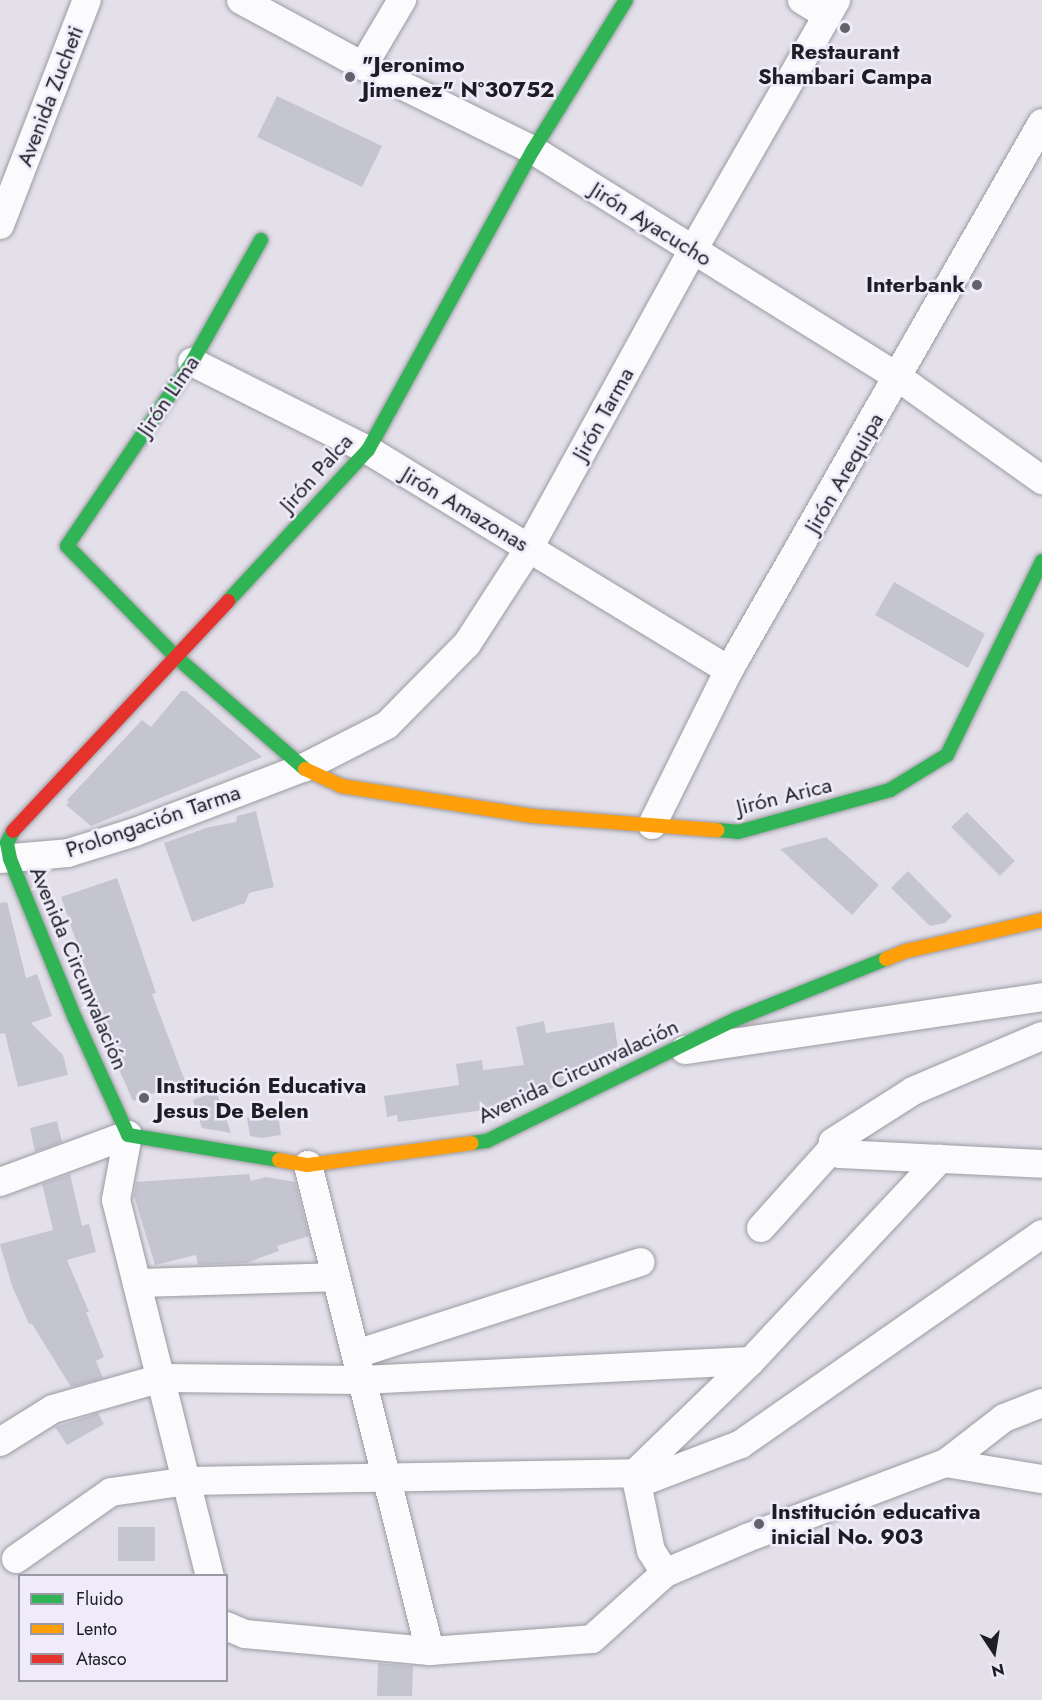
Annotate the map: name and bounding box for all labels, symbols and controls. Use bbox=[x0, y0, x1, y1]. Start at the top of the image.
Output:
marker: Restaurant Shambari Campa bbox=[838, 21, 852, 35]
street label: Avenida Zucheti bbox=[11, 22, 89, 170]
place label: Restaurant Shambari Campa bbox=[758, 38, 932, 90]
place label: "Jeronimo Jimenez" N°30752 bbox=[362, 51, 554, 102]
marker: "Jeronimo Jimenez" N°30752 bbox=[343, 70, 357, 84]
street label: Jirón Ayacucho bbox=[585, 176, 717, 272]
place label: Interbank bbox=[866, 272, 965, 298]
marker: Interbank bbox=[970, 278, 984, 292]
street label: Jirón Lima bbox=[131, 351, 205, 441]
street label: Jirón Tarma bbox=[567, 363, 639, 465]
street label: Jirón Arequipa bbox=[799, 408, 889, 538]
street label: Jirón Palca bbox=[274, 428, 358, 518]
street label: Jirón Amazonas bbox=[397, 461, 533, 557]
street label: Jirón Arica bbox=[734, 771, 834, 821]
street label: Prolongación Tarma bbox=[62, 779, 244, 863]
street label: Avenida Circunvalación bbox=[24, 862, 134, 1074]
street label: Avenida Circunvalación bbox=[473, 1013, 683, 1129]
place label: Institución Educativa Jesus De Belen bbox=[156, 1072, 366, 1124]
marker: Institución Educativa Jesus De Belen bbox=[137, 1091, 151, 1105]
place label: Institución educativa inicial No. 903 bbox=[771, 1498, 981, 1550]
marker: Institución educativa inicial No. 903 bbox=[752, 1517, 766, 1531]
legend bbox=[18, 1574, 228, 1682]
text: Fluido bbox=[76, 1586, 123, 1612]
text: Lento bbox=[76, 1616, 117, 1642]
north arrow bbox=[964, 1622, 1024, 1682]
text: Atasco bbox=[76, 1646, 127, 1672]
text: N bbox=[989, 1658, 1006, 1683]

